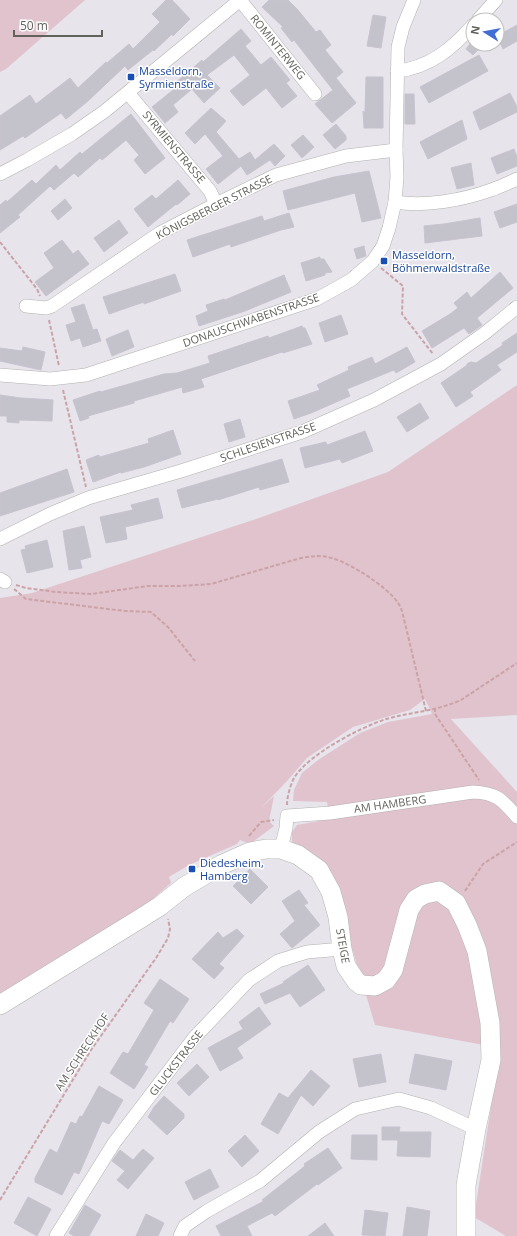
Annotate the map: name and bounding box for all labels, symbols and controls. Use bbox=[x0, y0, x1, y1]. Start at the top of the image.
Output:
street label: ROMINTERWEG bbox=[247, 11, 309, 82]
scale bar bbox=[14, 12, 102, 38]
north arrow bbox=[465, 12, 505, 52]
text: 50 m bbox=[20, 17, 48, 34]
text: N bbox=[466, 24, 483, 36]
place label: Masseldorn, Syrmienstraße bbox=[139, 63, 214, 91]
marker: Masseldorn, Syrmienstraße bbox=[126, 72, 136, 82]
street label: SYRMIENSTRASSE bbox=[140, 107, 209, 186]
street label: KÖNIGSBERGER STRASSE bbox=[153, 171, 274, 242]
place label: Masseldorn, Böhmerwaldstraße bbox=[392, 247, 490, 275]
marker: Masseldorn, Böhmerwaldstraße bbox=[379, 256, 389, 266]
street label: DONAUSCHWABENSTRASSE bbox=[181, 289, 321, 350]
street label: SCHLESIENSTRASSE bbox=[218, 418, 318, 465]
street label: AM HAMBERG bbox=[353, 791, 427, 816]
place label: Diedesheim, Hamberg bbox=[200, 855, 264, 883]
marker: Diedesheim, Hamberg bbox=[187, 864, 197, 874]
street label: STEIGE bbox=[333, 927, 354, 965]
street label: AM SCHRECKHOF bbox=[51, 1010, 112, 1093]
street label: GLUCKSTRASSE bbox=[145, 1027, 206, 1099]

